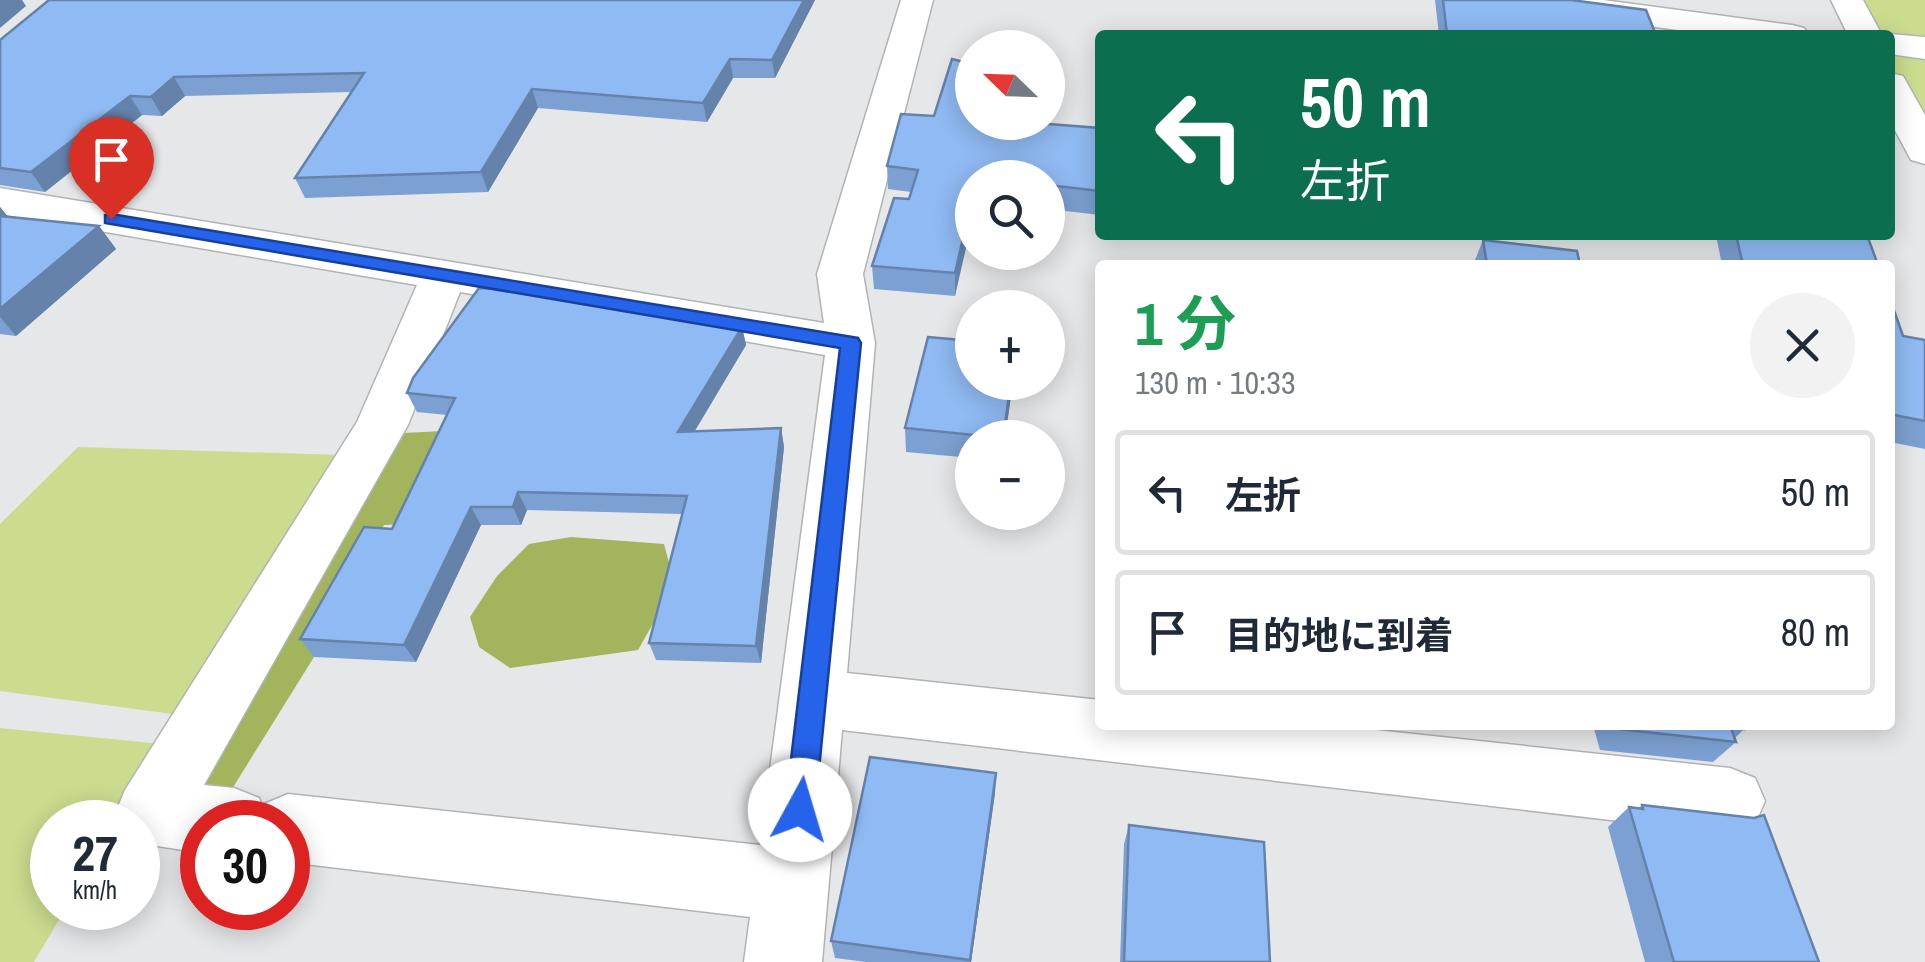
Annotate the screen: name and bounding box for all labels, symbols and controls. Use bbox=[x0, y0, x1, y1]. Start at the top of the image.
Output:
north arrow bbox=[955, 30, 1065, 140]
map controls bbox=[955, 30, 1065, 530]
text: 50 m bbox=[1300, 55, 1431, 149]
icon: left bbox=[1135, 70, 1265, 200]
pin bbox=[69, 117, 154, 220]
icon: arrive bbox=[84, 132, 139, 187]
text: 左折 bbox=[1300, 150, 1390, 211]
button: search bbox=[955, 160, 1065, 270]
text: 1 分 bbox=[1135, 283, 1236, 364]
button: + bbox=[955, 290, 1065, 400]
button: close bbox=[1750, 293, 1855, 398]
text: 130 m · 10:33 bbox=[1135, 361, 1295, 404]
button: − bbox=[955, 420, 1065, 530]
icon: left bbox=[1140, 465, 1195, 520]
text: 50 m bbox=[1781, 467, 1850, 518]
text: 左折 bbox=[1225, 470, 1301, 521]
icon: arrive bbox=[1140, 605, 1195, 660]
text: 80 m bbox=[1781, 607, 1850, 658]
text: 目的地に到着 bbox=[1225, 610, 1453, 661]
position arrow bbox=[748, 758, 852, 862]
speed limit sign: 30 bbox=[180, 800, 310, 930]
text: 27 bbox=[72, 819, 118, 887]
text: km/h bbox=[73, 873, 117, 907]

